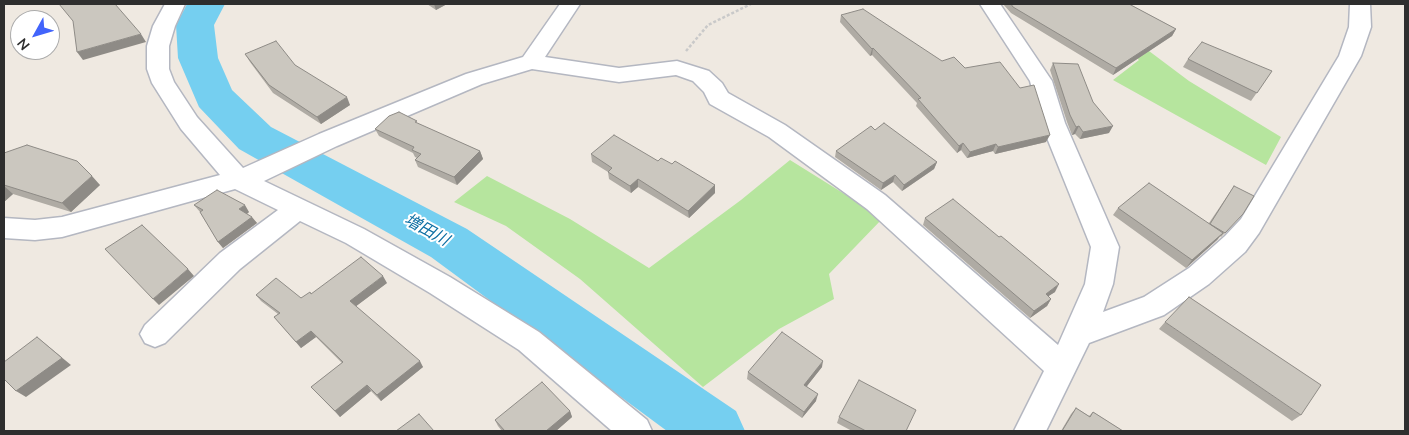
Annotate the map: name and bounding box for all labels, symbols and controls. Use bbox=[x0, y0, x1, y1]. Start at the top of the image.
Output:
north arrow bbox=[10, 10, 60, 60]
text: N bbox=[13, 34, 34, 54]
water label: 増田川 bbox=[400, 211, 452, 251]

